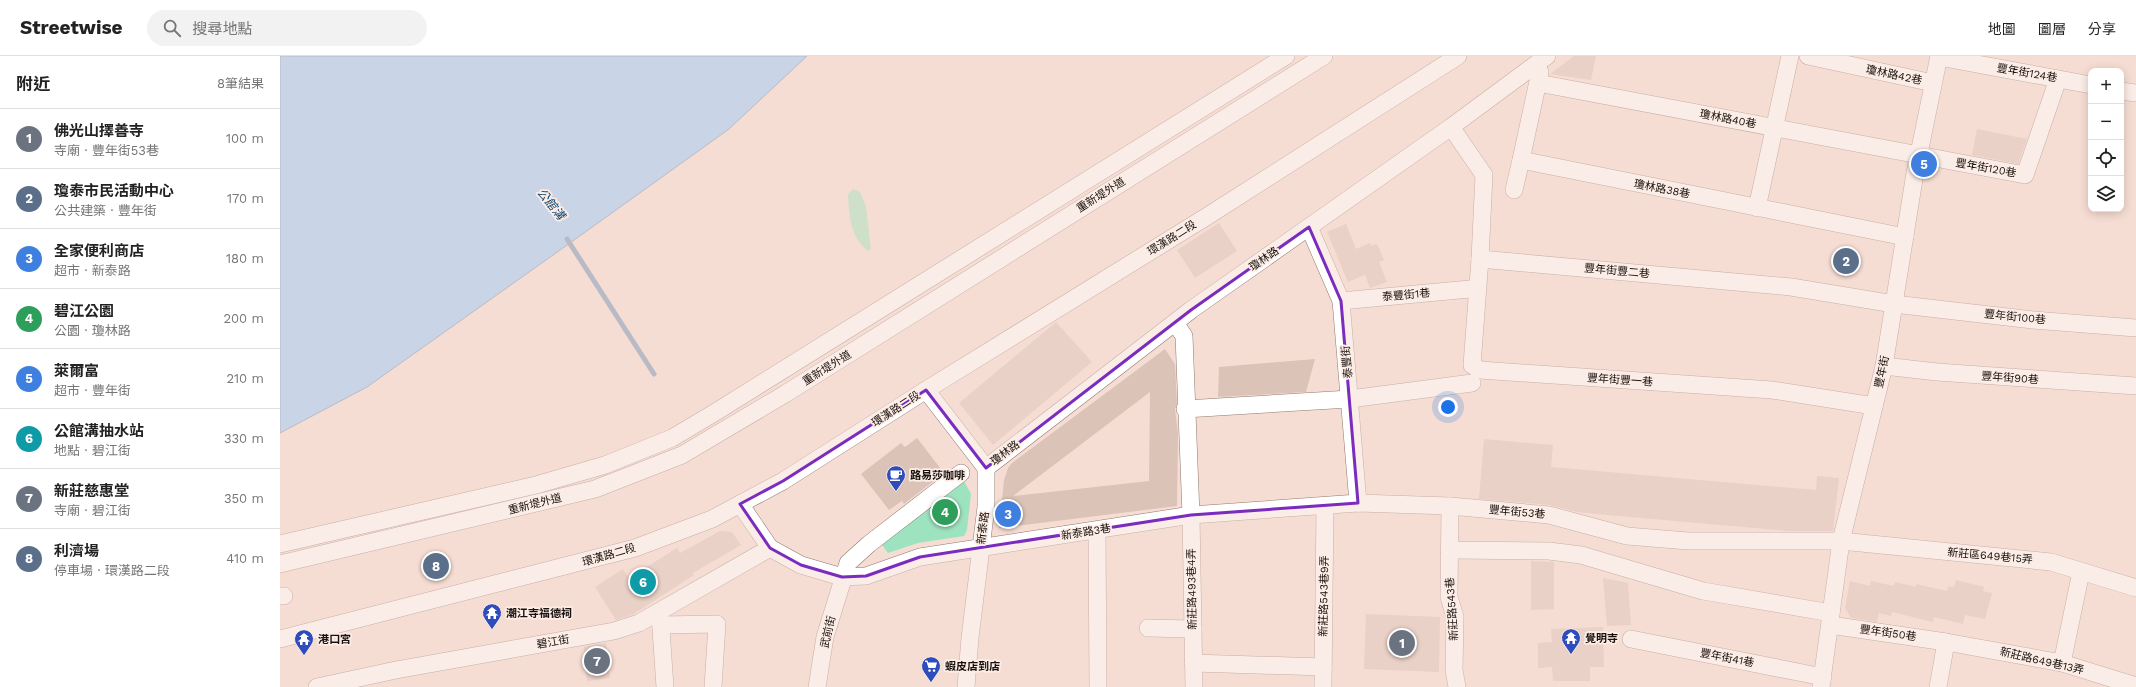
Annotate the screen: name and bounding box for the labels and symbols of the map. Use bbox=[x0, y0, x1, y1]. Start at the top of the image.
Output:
street label: 豐年街124巷 bbox=[1996, 61, 2058, 85]
street label: 瓊林路42巷 bbox=[1865, 63, 1923, 87]
street label: 瓊林路40巷 bbox=[1698, 107, 1758, 131]
pin: 5 bbox=[1911, 149, 1937, 179]
street label: 豐年街120巷 bbox=[1955, 156, 2017, 180]
street label: 重新堤外道 bbox=[1074, 175, 1128, 215]
street label: 瓊林路38巷 bbox=[1633, 177, 1691, 201]
water label: 公館溝 bbox=[534, 186, 569, 224]
street label: 環漢路二段 bbox=[1145, 218, 1199, 258]
street label: 瓊林路 bbox=[1247, 244, 1281, 274]
pin: 2 bbox=[1833, 246, 1859, 276]
street label: 豐年街豐二巷 bbox=[1584, 262, 1650, 280]
street label: 泰豐街1巷 bbox=[1381, 286, 1431, 304]
street label: 豐年街100巷 bbox=[1983, 307, 2047, 327]
street label: 泰豐街 bbox=[1339, 345, 1355, 379]
street label: 重新堤外道 bbox=[800, 348, 854, 388]
street label: 豐年街 bbox=[1872, 355, 1892, 389]
street label: 豐年街90巷 bbox=[1981, 370, 2039, 386]
street label: 豐年街豐一巷 bbox=[1587, 371, 1653, 389]
street label: 環漢路二段 bbox=[869, 389, 923, 429]
your location bbox=[1438, 397, 1458, 417]
street label: 瓊林路 bbox=[988, 438, 1022, 468]
cafe icon: 路易莎咖啡 bbox=[885, 464, 907, 492]
place label: 路易莎咖啡 bbox=[910, 469, 965, 482]
street label: 重新堤外道 bbox=[507, 491, 563, 517]
pin: 4 bbox=[932, 497, 958, 527]
pin: 3 bbox=[995, 499, 1021, 529]
street label: 豐年街53巷 bbox=[1488, 503, 1546, 521]
street label: 新泰路 bbox=[975, 511, 991, 545]
street label: 新泰路3巷 bbox=[1060, 522, 1112, 542]
street label: 環漢路二段 bbox=[581, 541, 637, 569]
street label: 新莊區649巷15弄 bbox=[1947, 546, 2033, 566]
street label: 新莊路493巷4弄 bbox=[1185, 548, 1199, 630]
pin: 8 bbox=[423, 551, 449, 581]
street label: 新莊路543巷9弄 bbox=[1317, 555, 1331, 637]
pin: 6 bbox=[630, 567, 656, 597]
street label: 新莊路543巷 bbox=[1443, 577, 1461, 641]
temple icon: 潮江寺福德祠 bbox=[481, 602, 503, 630]
place label: 潮江寺福德祠 bbox=[506, 607, 572, 620]
street label: 武前街 bbox=[818, 614, 838, 650]
street label: 豐年街50巷 bbox=[1859, 623, 1917, 643]
temple icon: 覺明寺 bbox=[1560, 627, 1582, 655]
temple icon: 港口宮 bbox=[293, 628, 315, 656]
pin: 1 bbox=[1389, 628, 1415, 658]
place label: 覺明寺 bbox=[1585, 632, 1618, 645]
place label: 港口宮 bbox=[318, 633, 351, 646]
street label: 碧江街 bbox=[536, 633, 570, 651]
street label: 新莊路649巷13弄 bbox=[1999, 645, 2085, 677]
pin: 7 bbox=[584, 646, 610, 676]
street label: 豐年街41巷 bbox=[1699, 646, 1755, 670]
supermarket icon: 蝦皮店到店 bbox=[920, 655, 942, 683]
place label: 蝦皮店到店 bbox=[945, 660, 1000, 673]

